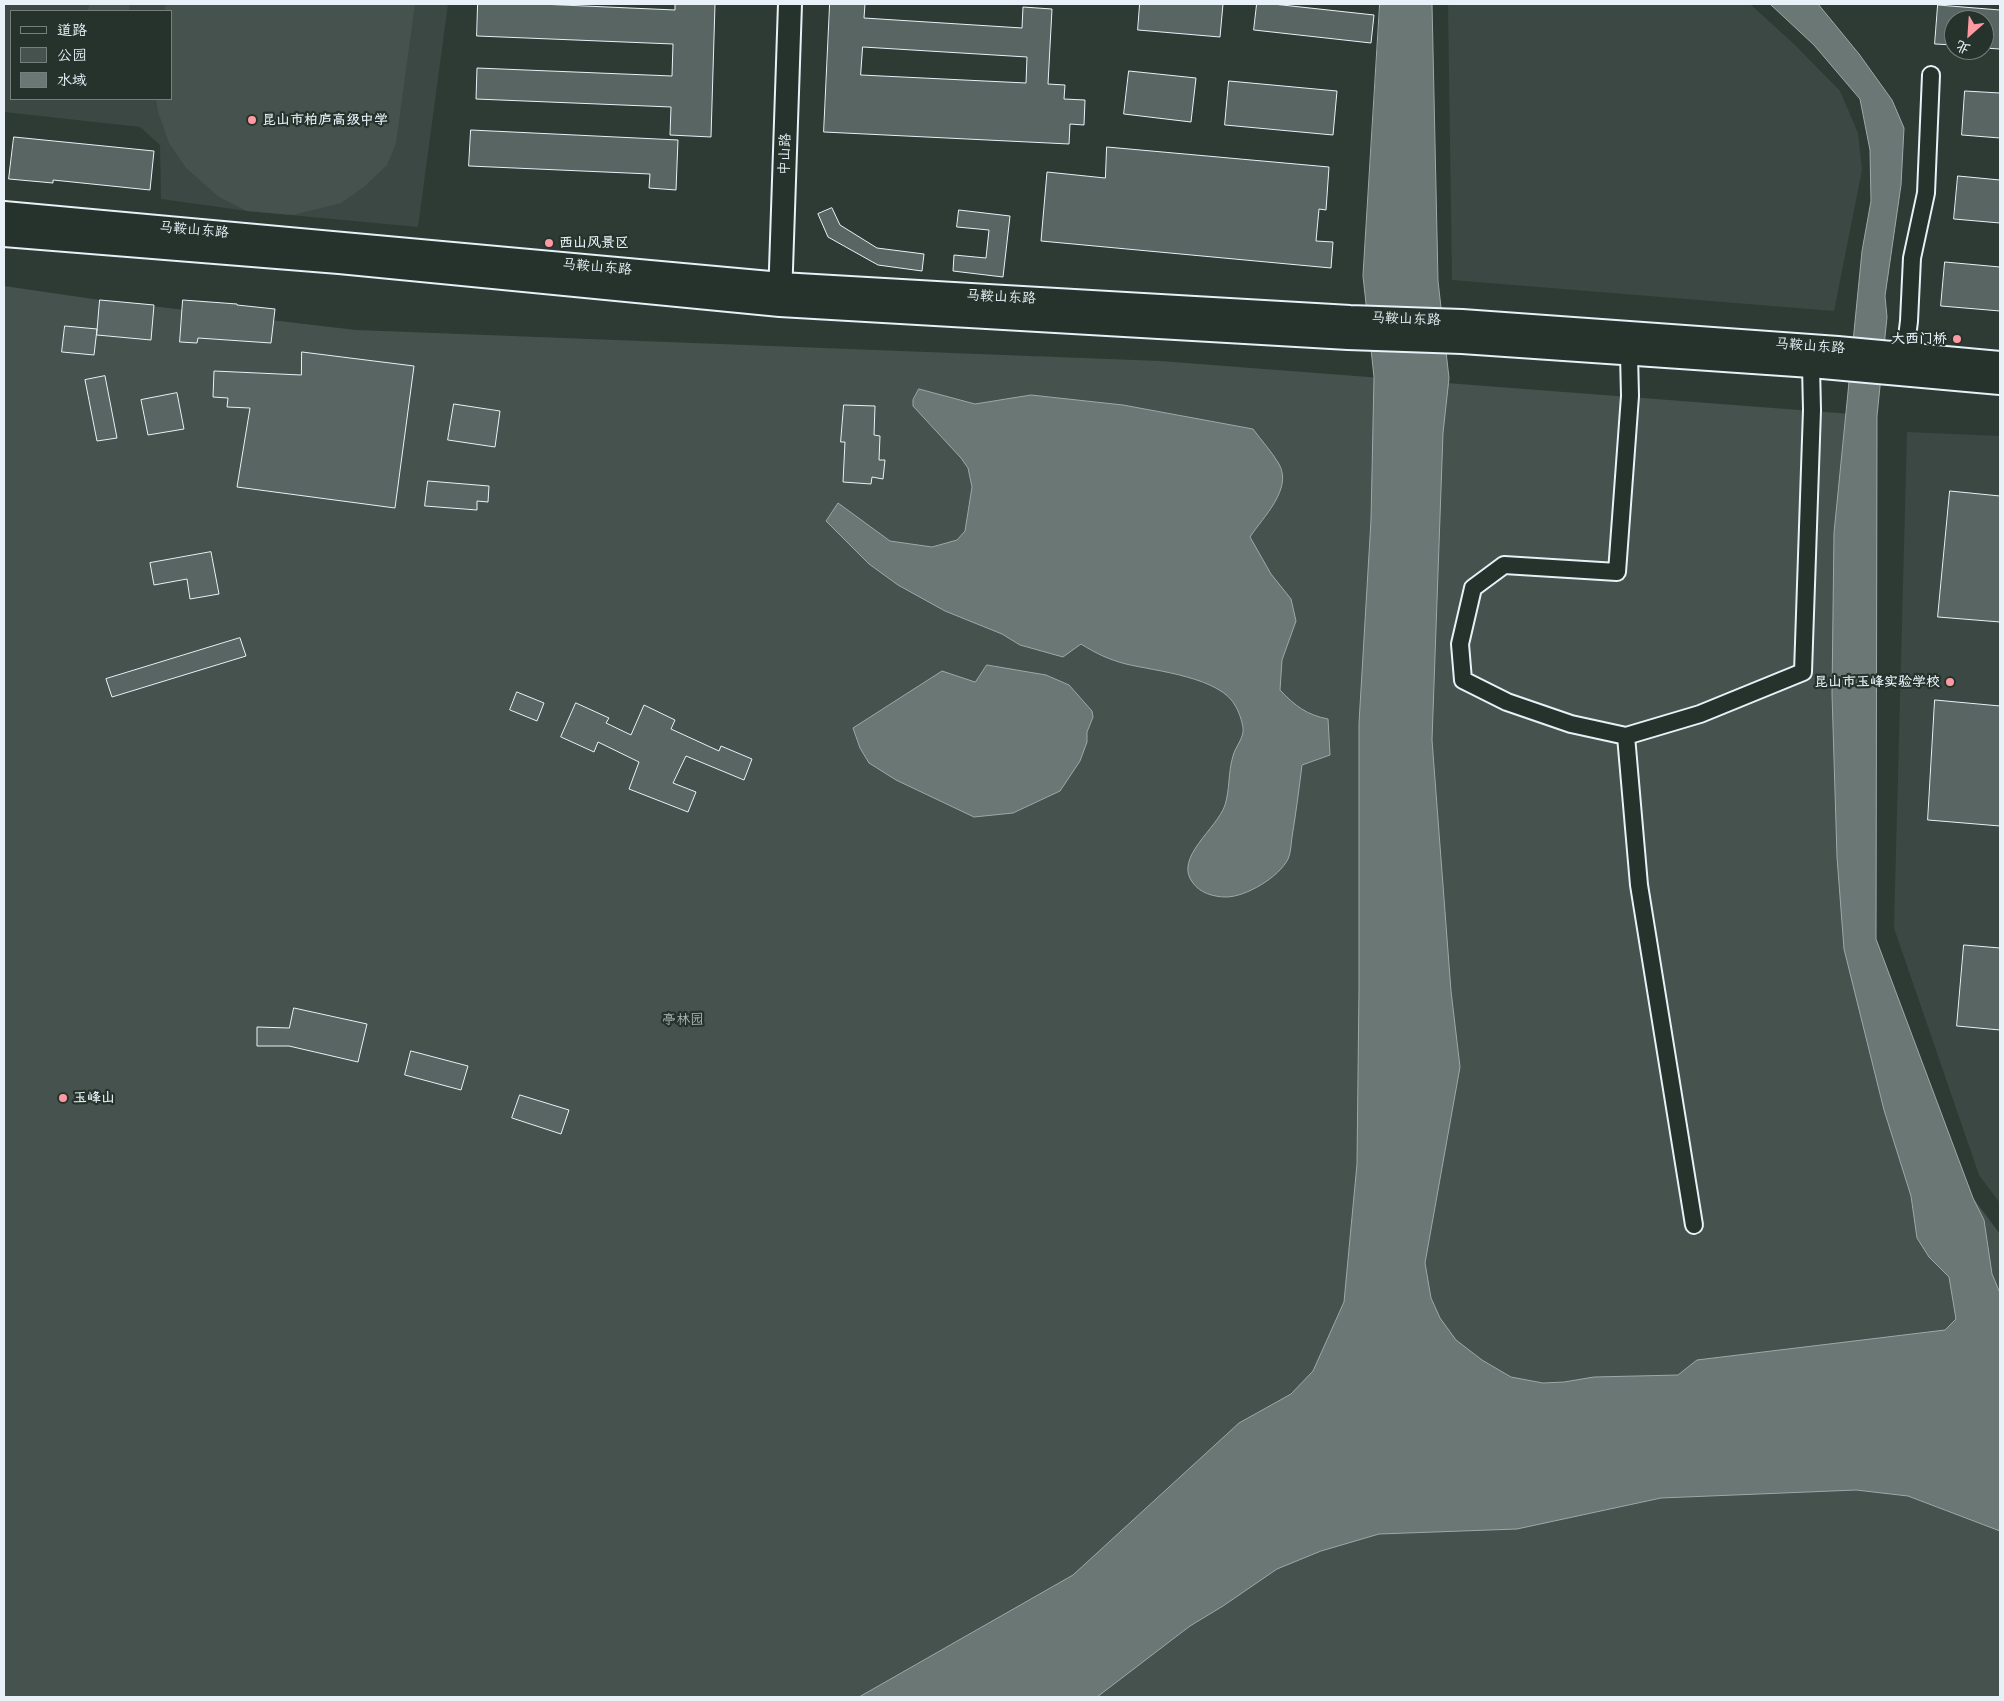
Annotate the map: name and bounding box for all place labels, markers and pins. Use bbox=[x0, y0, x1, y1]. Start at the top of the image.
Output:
place label: 昆山市柏庐高级中学 bbox=[262, 112, 388, 128]
marker: 昆山市柏庐高级中学 bbox=[246, 114, 258, 126]
place label: 西山风景区 bbox=[559, 235, 629, 251]
marker: 西山风景区 bbox=[543, 237, 555, 249]
place label: 大西门桥 bbox=[1891, 331, 1947, 347]
marker: 大西门桥 bbox=[1951, 333, 1963, 345]
place label: 昆山市玉峰实验学校 bbox=[1814, 674, 1940, 690]
marker: 昆山市玉峰实验学校 bbox=[1944, 676, 1956, 688]
place label: 玉峰山 bbox=[73, 1090, 115, 1106]
marker: 玉峰山 bbox=[57, 1092, 69, 1104]

